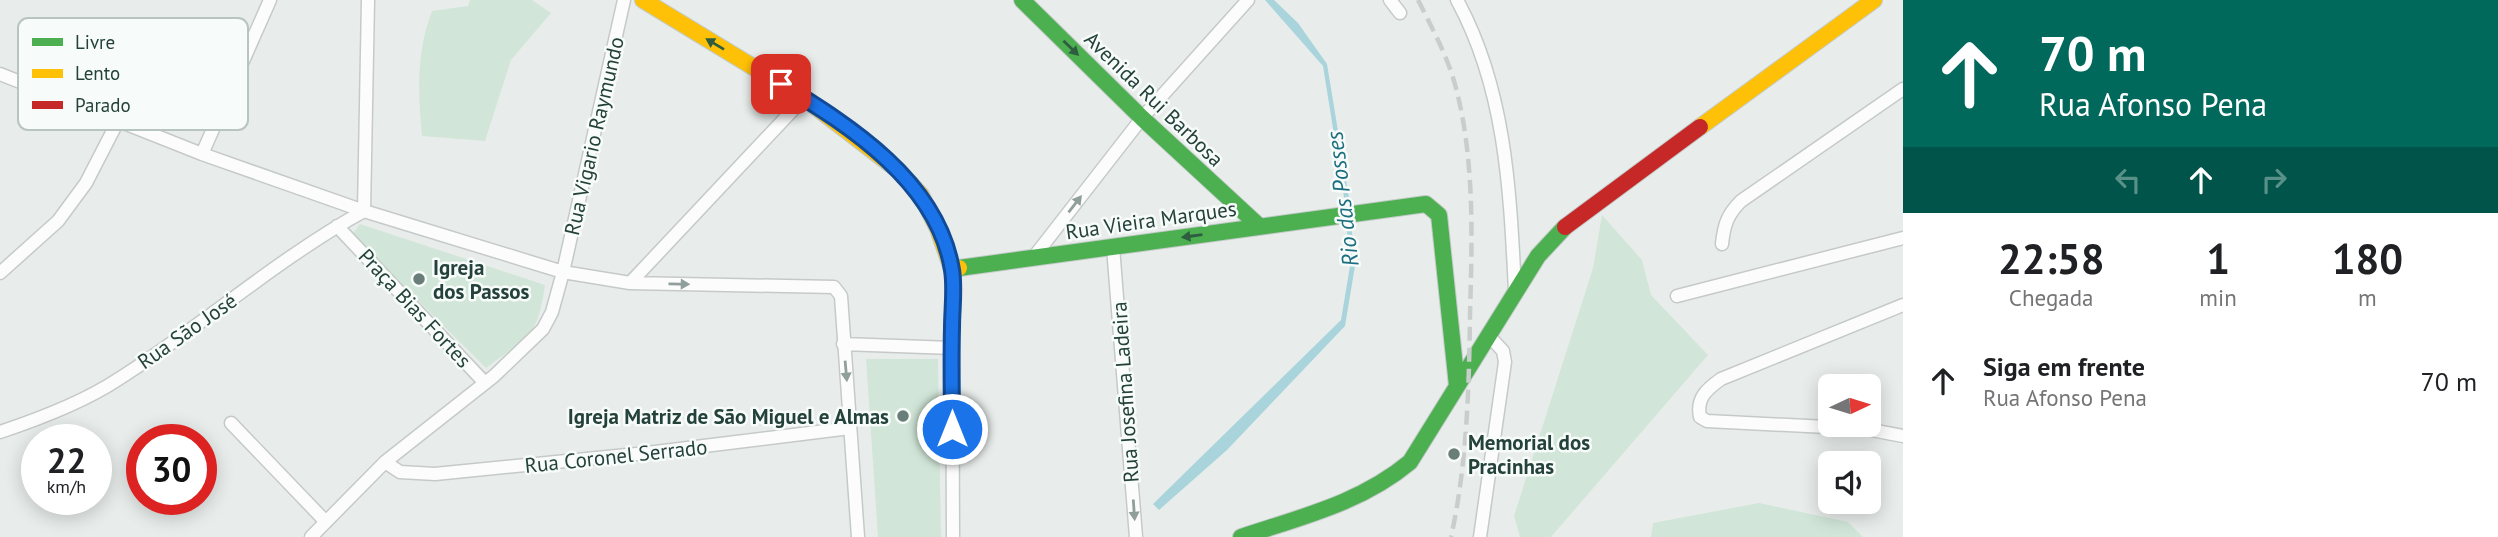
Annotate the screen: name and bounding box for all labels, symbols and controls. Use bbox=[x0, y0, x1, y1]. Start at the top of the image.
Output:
legend bbox=[18, 18, 248, 130]
text: 70 m bbox=[2039, 21, 2146, 85]
street label: Avenida Rui Barbosa bbox=[1079, 26, 1229, 172]
icon: ahead bbox=[1924, 28, 2015, 119]
text: Livre bbox=[75, 30, 115, 54]
street label: Rua Vigario Raymundo bbox=[558, 34, 630, 238]
one-way arrow bbox=[705, 37, 724, 50]
one-way arrow bbox=[1062, 39, 1079, 56]
pin bbox=[751, 54, 811, 114]
text: Lento bbox=[75, 61, 120, 85]
icon: arrive bbox=[762, 65, 800, 103]
text: Rua Afonso Pena bbox=[2039, 83, 2267, 125]
text: Parado bbox=[75, 93, 131, 117]
water label: Rio das Posses bbox=[1319, 129, 1365, 268]
icon: left bbox=[2109, 161, 2147, 199]
icon: ahead bbox=[2182, 161, 2220, 199]
icon: right bbox=[2255, 161, 2293, 199]
street label: Rua Vieira Marques bbox=[1064, 195, 1238, 245]
one-way arrow bbox=[1067, 195, 1081, 213]
one-way arrow bbox=[1181, 230, 1203, 241]
text: 22:58 bbox=[1998, 231, 2104, 286]
text: 1 bbox=[2206, 231, 2230, 286]
text: 180 bbox=[2332, 231, 2403, 286]
street label: Praça Bias Fortes bbox=[353, 243, 477, 373]
place label: Igreja dos Passos bbox=[433, 254, 530, 305]
marker: Igreja dos Passos bbox=[411, 271, 427, 287]
one-way arrow bbox=[668, 279, 690, 290]
text: Chegada bbox=[2009, 283, 2094, 312]
text: min bbox=[2199, 283, 2237, 312]
text: m bbox=[2358, 283, 2377, 312]
street label: Rua São José bbox=[132, 287, 242, 375]
street label: Rua Josefina Ladeira bbox=[1105, 301, 1145, 483]
text: Siga em frente bbox=[1983, 350, 2145, 383]
one-way arrow bbox=[841, 360, 852, 382]
icon: ahead bbox=[1924, 362, 1962, 400]
text: 70 m bbox=[2421, 365, 2477, 398]
north arrow bbox=[1818, 374, 1881, 438]
map controls bbox=[1818, 374, 1881, 514]
text: Rua Afonso Pena bbox=[1983, 383, 2147, 412]
position arrow bbox=[915, 392, 989, 466]
place label: Igreja Matriz de São Miguel e Almas bbox=[568, 403, 889, 430]
marker: Igreja Matriz de São Miguel e Almas bbox=[895, 408, 911, 424]
speed limit sign: 30 bbox=[126, 424, 217, 515]
place label: Memorial dos Pracinhas bbox=[1468, 429, 1590, 480]
street label: Rua Coronel Serrado bbox=[523, 433, 709, 479]
text: 22 bbox=[47, 437, 86, 483]
marker: Memorial dos Pracinhas bbox=[1446, 446, 1462, 462]
button: sound bbox=[1818, 451, 1881, 514]
text: km/h bbox=[47, 475, 86, 498]
one-way arrow bbox=[1129, 500, 1140, 522]

